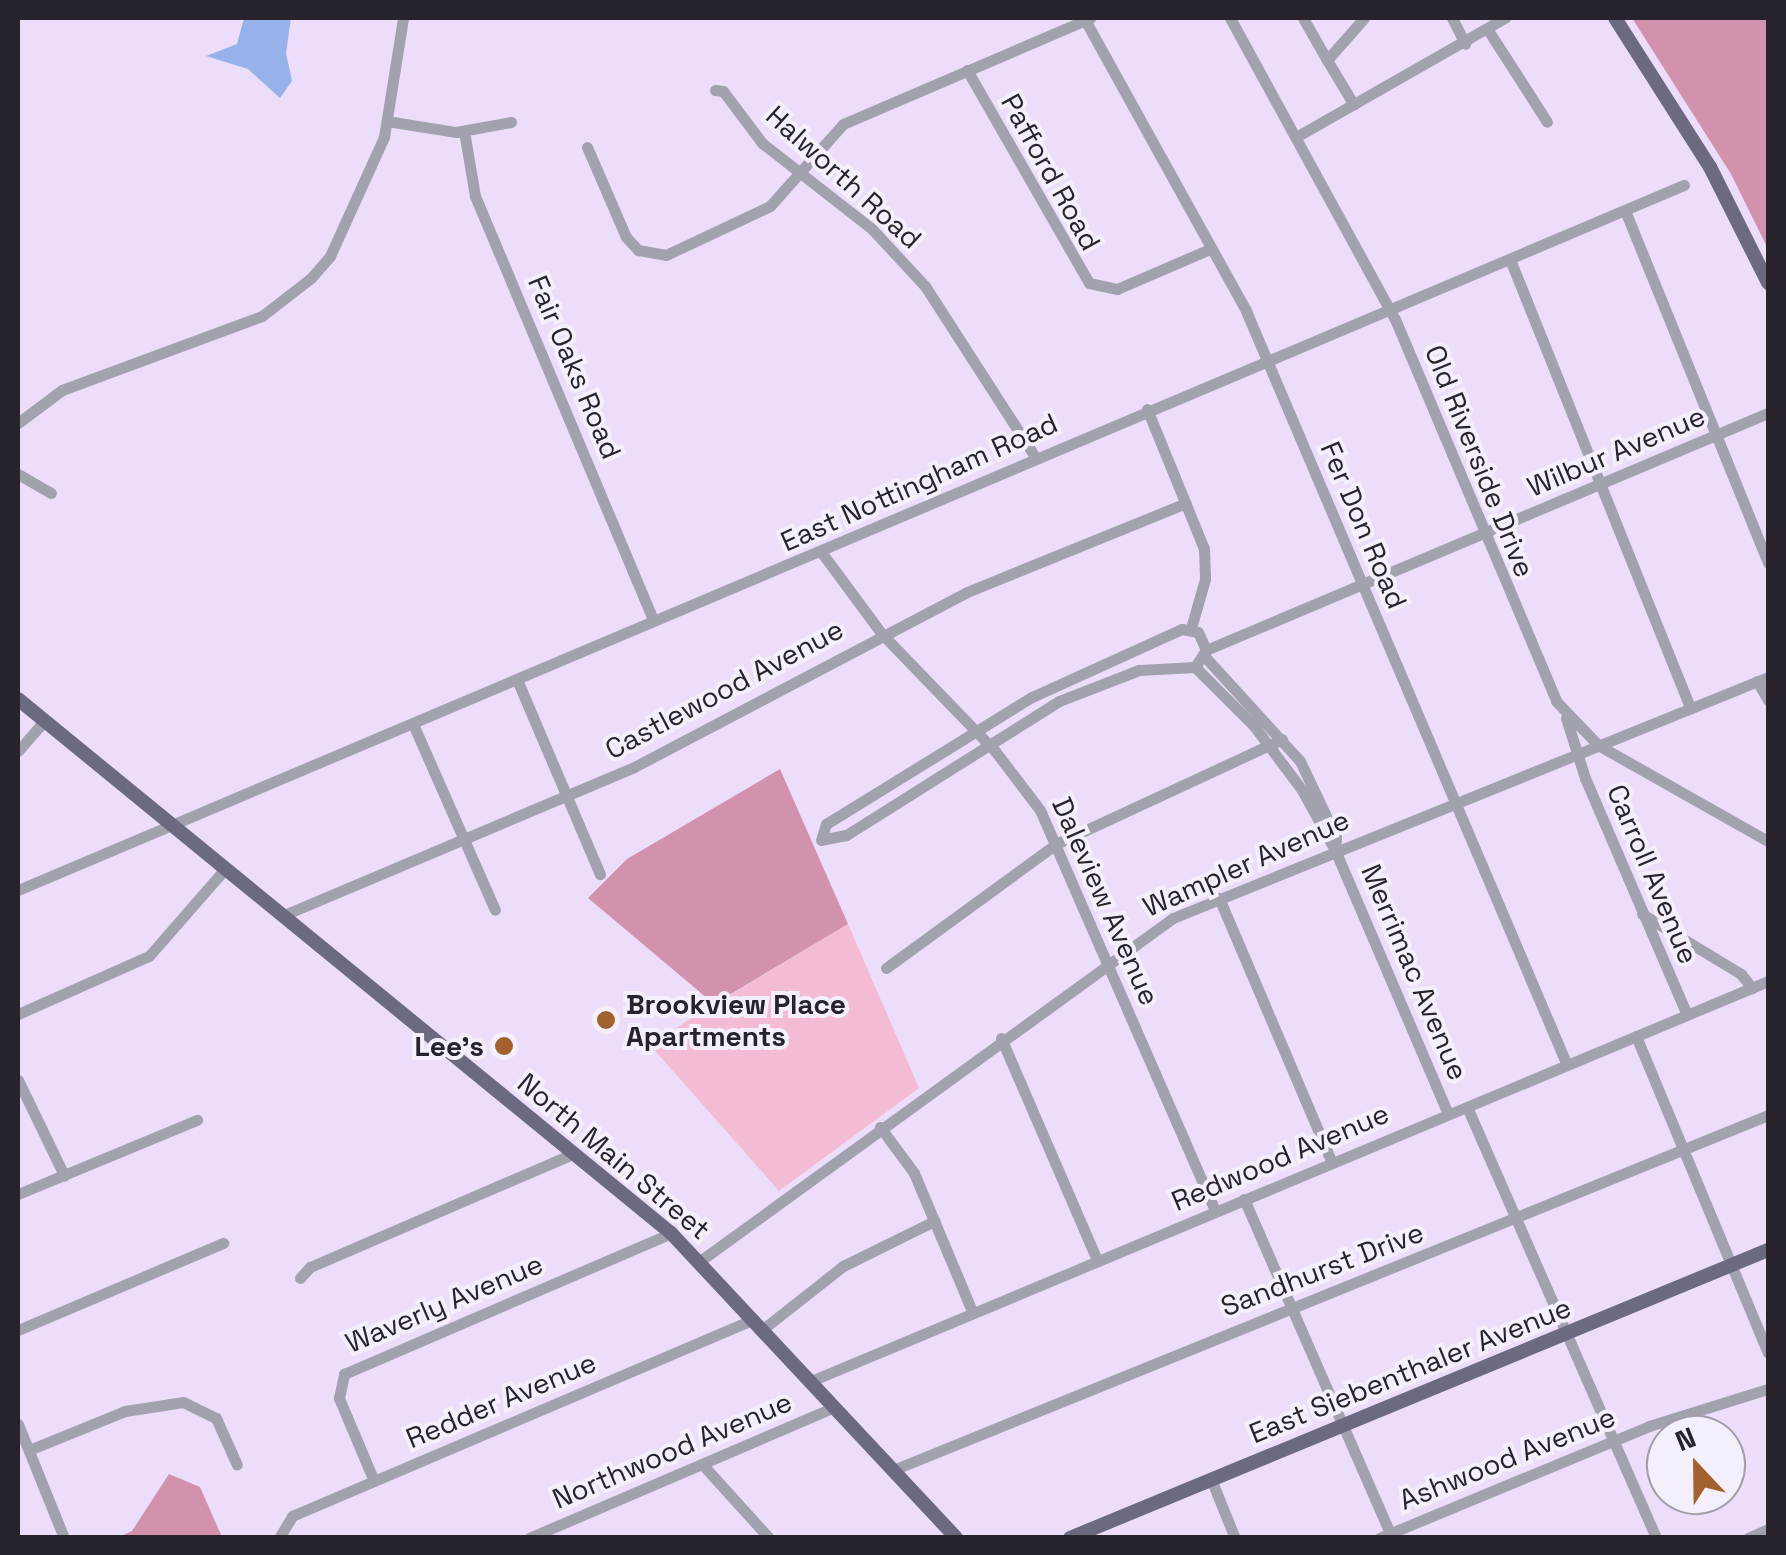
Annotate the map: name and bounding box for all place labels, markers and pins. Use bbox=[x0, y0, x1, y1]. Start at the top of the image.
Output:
place label: Brookview Place Apartments bbox=[626, 987, 846, 1053]
marker: Brookview Place Apartments bbox=[595, 1009, 617, 1031]
place label: Lee's bbox=[415, 1029, 484, 1063]
marker: Lee's bbox=[493, 1035, 515, 1057]

